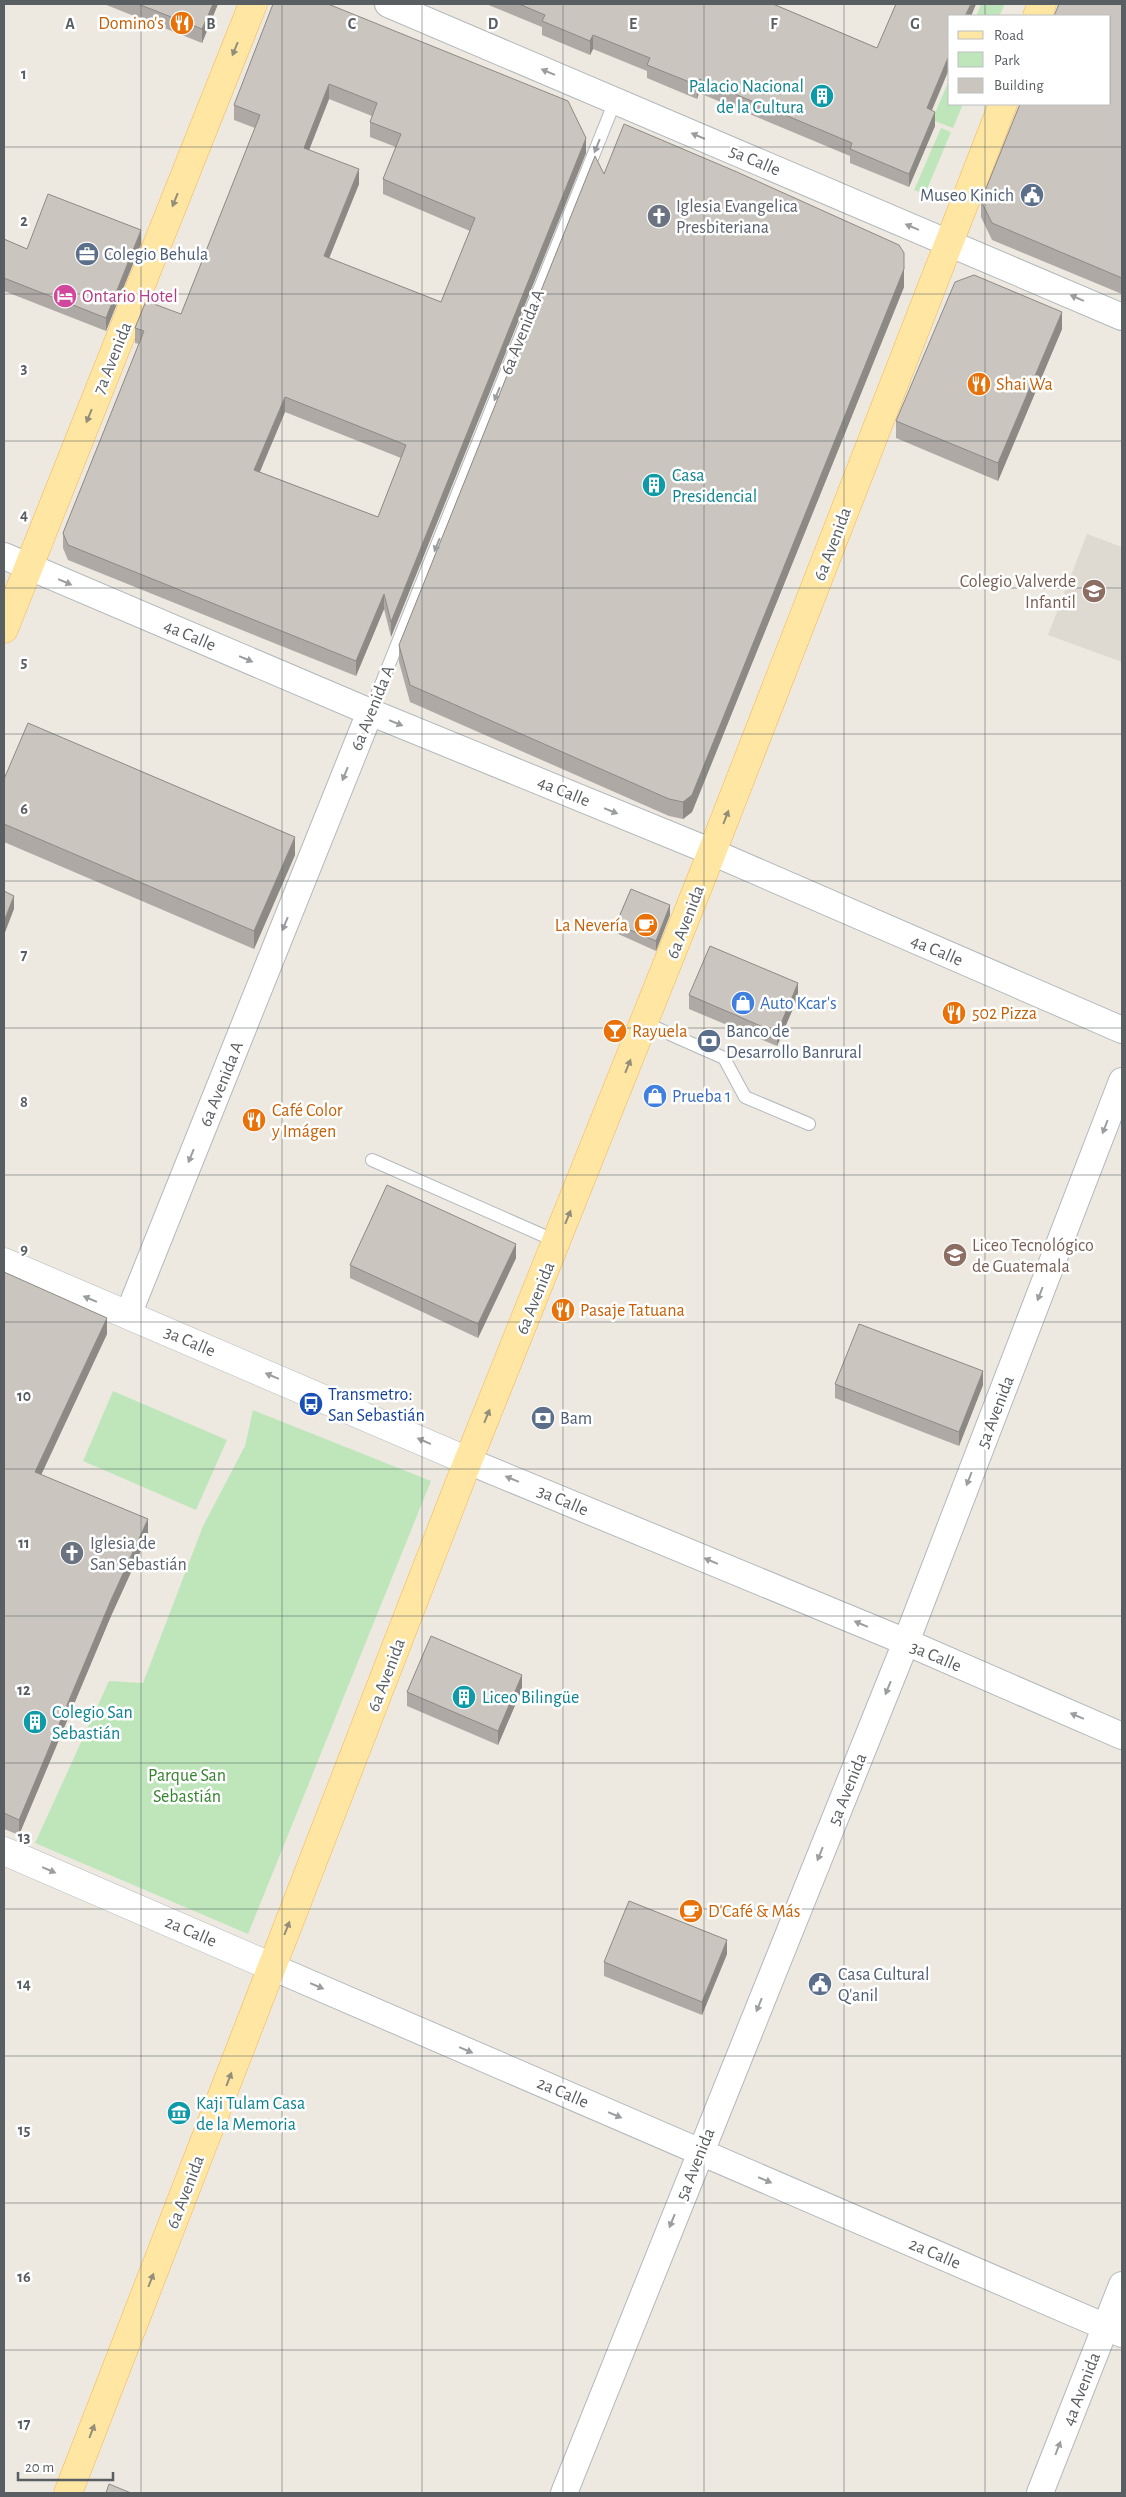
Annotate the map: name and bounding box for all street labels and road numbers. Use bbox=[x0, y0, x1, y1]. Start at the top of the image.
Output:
street label: 5a Calle bbox=[726, 142, 783, 180]
street label: 6a Avenida A bbox=[498, 287, 548, 378]
street label: 7a Avenida bbox=[90, 320, 135, 397]
street label: 6a Avenida bbox=[811, 505, 855, 583]
street label: 4a Calle bbox=[161, 617, 218, 655]
street label: 6a Avenida A bbox=[348, 663, 398, 754]
street label: 4a Calle bbox=[535, 773, 592, 811]
street label: 6a Avenida bbox=[664, 883, 708, 961]
street label: 4a Calle bbox=[908, 932, 965, 970]
street label: 6a Avenida A bbox=[197, 1039, 247, 1130]
street label: 6a Avenida bbox=[513, 1259, 559, 1337]
street label: 3a Calle bbox=[161, 1323, 218, 1361]
street label: 5a Avenida bbox=[974, 1374, 1018, 1451]
street label: 3a Calle bbox=[534, 1482, 591, 1520]
street label: 6a Avenida bbox=[365, 1636, 409, 1714]
street label: 3a Calle bbox=[907, 1638, 964, 1676]
street label: 5a Avenida bbox=[825, 1751, 870, 1828]
street label: 2a Calle bbox=[162, 1913, 219, 1951]
street label: 2a Calle bbox=[534, 2074, 591, 2112]
street label: 5a Avenida bbox=[673, 2126, 718, 2203]
street label: 6a Avenida bbox=[164, 2153, 208, 2231]
street label: 2a Calle bbox=[906, 2235, 963, 2273]
street label: 4a Avenida bbox=[1060, 2350, 1104, 2429]

